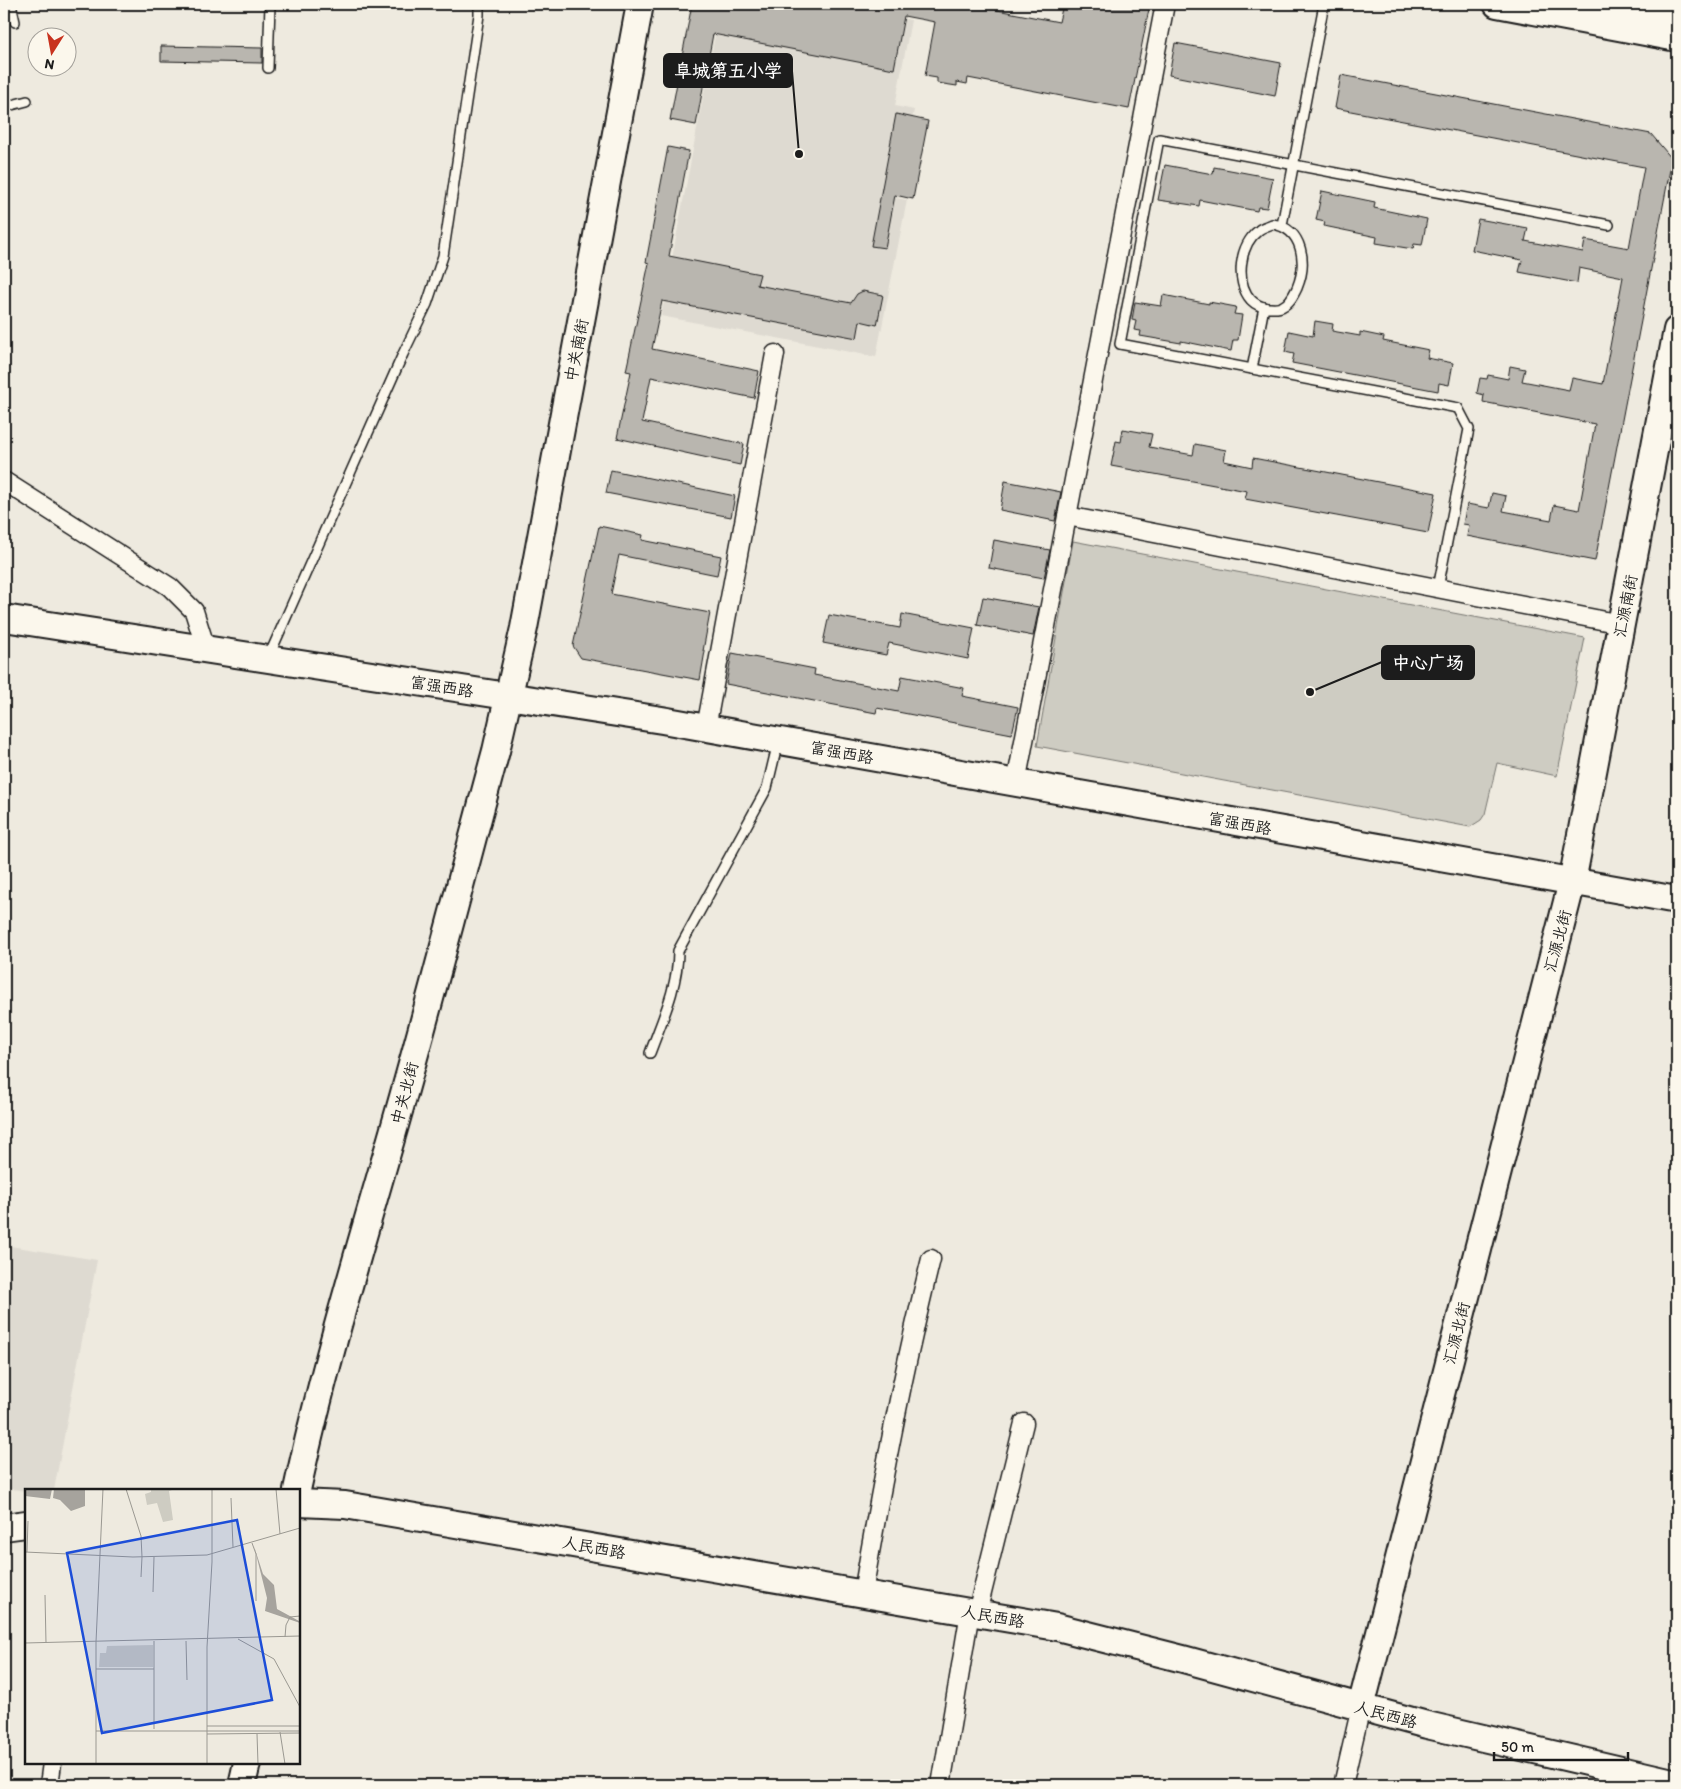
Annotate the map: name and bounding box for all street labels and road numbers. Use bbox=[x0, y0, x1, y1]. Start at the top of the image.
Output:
street label: 中关南街 bbox=[561, 317, 592, 383]
street label: 汇源南街 bbox=[1610, 573, 1641, 639]
street label: 富强西路 bbox=[409, 672, 475, 701]
street label: 富强西路 bbox=[809, 738, 875, 767]
street label: 富强西路 bbox=[1207, 809, 1273, 838]
street label: 汇源北街 bbox=[1540, 908, 1575, 975]
street label: 中关北街 bbox=[387, 1060, 422, 1127]
street label: 汇源北街 bbox=[1440, 1300, 1473, 1366]
street label: 人民西路 bbox=[561, 1533, 627, 1562]
street label: 人民西路 bbox=[960, 1602, 1026, 1631]
street label: 人民西路 bbox=[1352, 1697, 1419, 1732]

